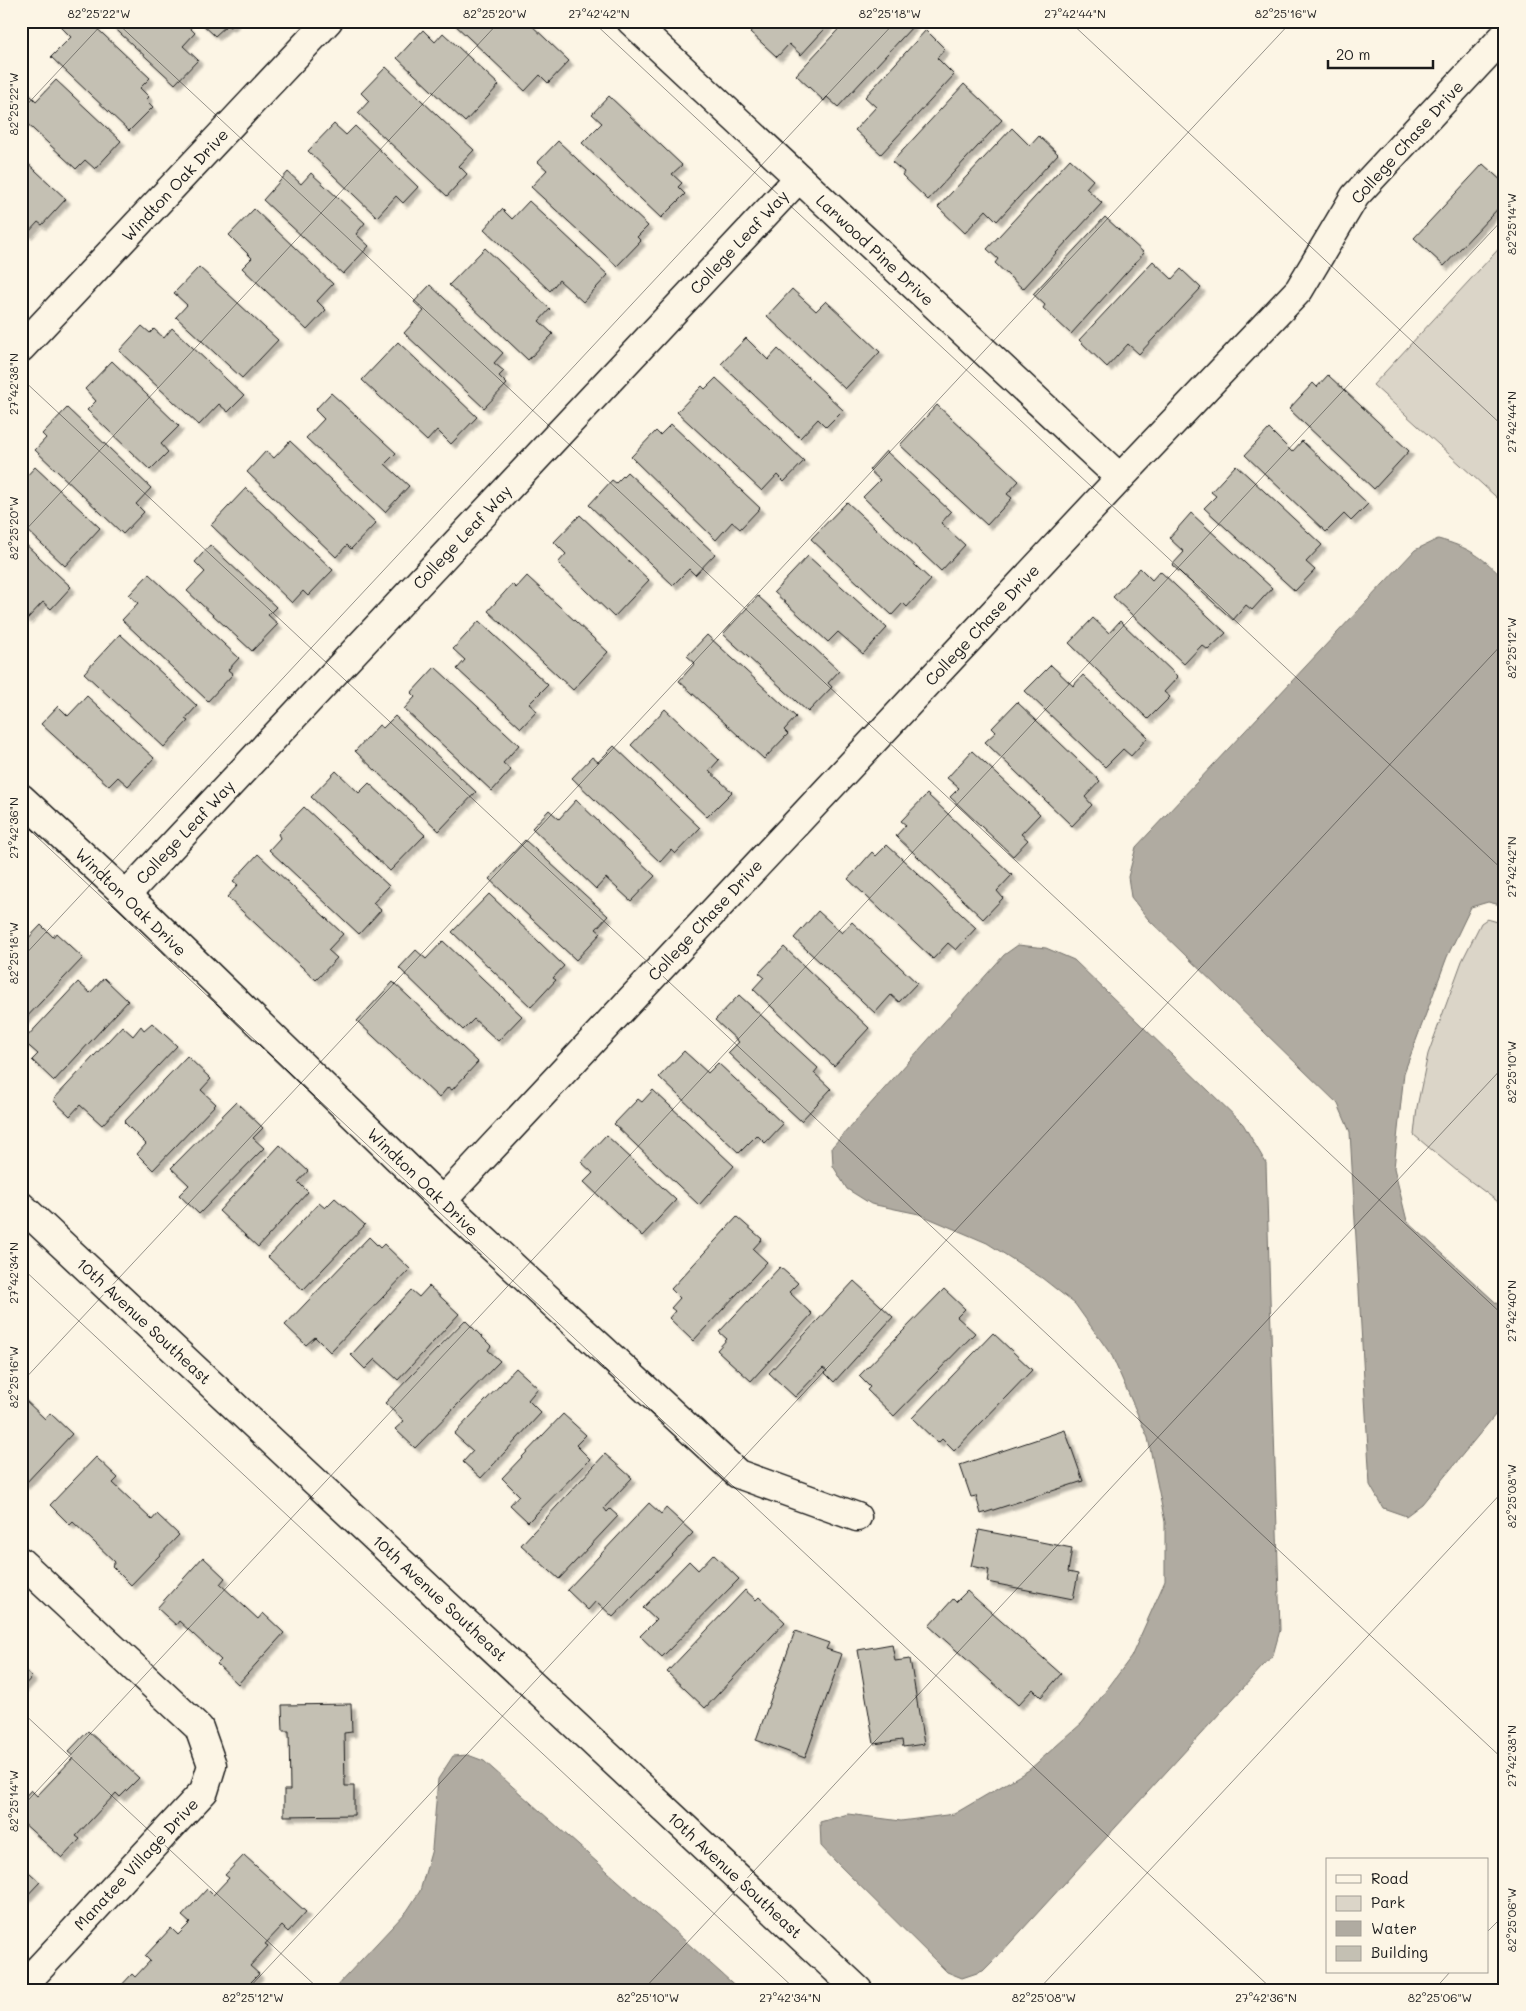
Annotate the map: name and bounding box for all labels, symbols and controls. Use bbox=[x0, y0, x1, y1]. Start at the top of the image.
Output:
text: 82°25'22"W bbox=[67, 5, 131, 21]
text: 82°25'20"W bbox=[463, 5, 527, 21]
text: 27°42'42"N bbox=[568, 5, 630, 21]
text: 82°25'18"W bbox=[859, 5, 921, 21]
text: 27°42'44"N bbox=[1044, 5, 1106, 21]
text: 82°25'16"W bbox=[1255, 5, 1317, 21]
scale bar bbox=[1328, 38, 1434, 70]
text: 20 m bbox=[1336, 44, 1370, 64]
text: 82°25'22"W bbox=[5, 72, 21, 136]
street label: College Chase Drive bbox=[1346, 76, 1468, 208]
street label: Windton Oak Drive bbox=[117, 124, 232, 246]
street label: College Leaf Way bbox=[685, 185, 792, 298]
street label: Larwood Pine Drive bbox=[812, 189, 939, 310]
text: 82°25'14"W bbox=[1503, 193, 1519, 255]
text: 27°42'38"N bbox=[5, 353, 21, 415]
text: 27°42'44"N bbox=[1503, 391, 1519, 453]
street label: College Leaf Way bbox=[408, 480, 515, 593]
text: 82°25'20"W bbox=[5, 496, 21, 560]
street label: College Chase Drive bbox=[920, 559, 1043, 690]
text: 82°25'12"W bbox=[1503, 617, 1519, 679]
street label: College Leaf Way bbox=[131, 775, 238, 888]
text: 27°42'36"N bbox=[5, 797, 21, 859]
text: 27°42'42"N bbox=[1503, 836, 1519, 898]
street label: Windton Oak Drive bbox=[71, 843, 192, 960]
street label: College Chase Drive bbox=[643, 854, 766, 985]
text: 82°25'18"W bbox=[5, 922, 21, 984]
text: 82°25'10"W bbox=[1503, 1041, 1519, 1103]
street label: Windton Oak Drive bbox=[363, 1123, 484, 1240]
text: 27°42'34"N bbox=[5, 1242, 21, 1304]
street label: 10th Avenue Southeast bbox=[73, 1253, 216, 1389]
text: 27°42'40"N bbox=[1503, 1280, 1519, 1342]
text: 82°25'16"W bbox=[5, 1346, 21, 1408]
text: 82°25'08"W bbox=[1503, 1464, 1519, 1528]
street label: 10th Avenue Southeast bbox=[369, 1530, 512, 1666]
text: 27°42'38"N bbox=[1503, 1725, 1519, 1787]
text: 82°25'14"W bbox=[5, 1770, 21, 1832]
street label: Manatee Village Drive bbox=[69, 1793, 202, 1934]
street label: 10th Avenue Southeast bbox=[664, 1807, 807, 1943]
legend bbox=[1326, 1858, 1488, 1974]
text: Road bbox=[1371, 1868, 1408, 1888]
text: 82°25'06"W bbox=[1503, 1888, 1519, 1952]
text: Park bbox=[1371, 1892, 1405, 1912]
text: Water bbox=[1371, 1918, 1417, 1938]
text: Building bbox=[1371, 1942, 1428, 1962]
text: 82°25'12"W bbox=[222, 1989, 284, 2005]
text: 82°25'10"W bbox=[617, 1989, 679, 2005]
text: 27°42'34"N bbox=[759, 1989, 821, 2005]
text: 82°25'08"W bbox=[1012, 1989, 1076, 2005]
text: 27°42'36"N bbox=[1235, 1989, 1297, 2005]
text: 82°25'06"W bbox=[1408, 1989, 1472, 2005]

